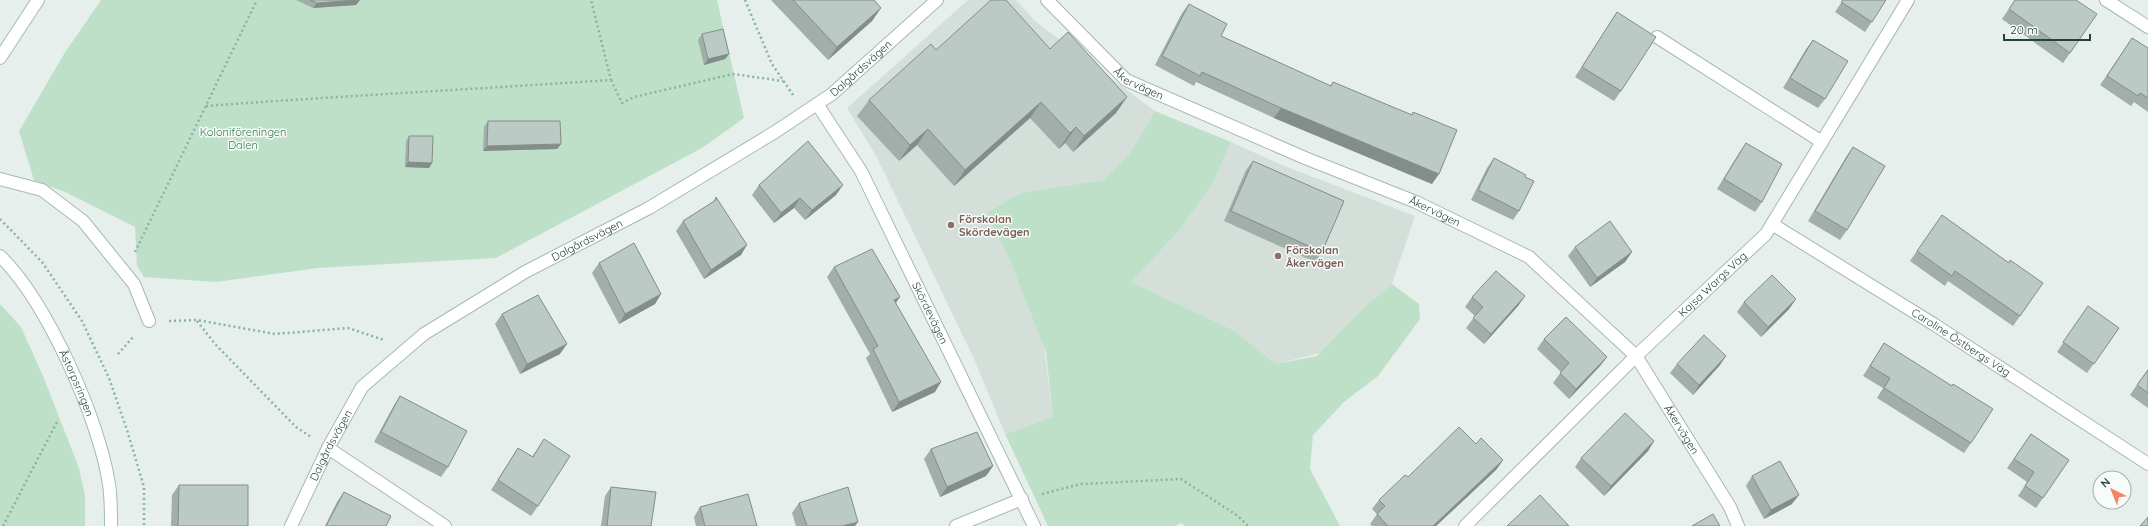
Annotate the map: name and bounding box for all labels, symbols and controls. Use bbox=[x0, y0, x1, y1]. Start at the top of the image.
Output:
scale bar bbox=[2004, 16, 2090, 42]
text: 20 m bbox=[2010, 22, 2038, 37]
street label: Dalgårdsvägen bbox=[827, 37, 894, 100]
street label: Åkervägen bbox=[1110, 64, 1166, 103]
park label: Koloniföreningen Dalen bbox=[200, 125, 286, 152]
street label: Åkervägen bbox=[1407, 193, 1463, 230]
place label: Förskolan Skördevägen bbox=[959, 212, 1029, 239]
street label: Dalgårdsvägen bbox=[549, 216, 625, 264]
marker: Förskolan Skördevägen bbox=[946, 220, 956, 230]
place label: Förskolan Åkervägen bbox=[1286, 243, 1344, 270]
street label: Kajsa Wargs Väg bbox=[1675, 249, 1750, 320]
marker: Förskolan Åkervägen bbox=[1273, 251, 1283, 261]
street label: Skördevägen bbox=[909, 280, 951, 346]
street label: Caroline Östbergs Väg bbox=[1909, 305, 2013, 379]
street label: Åstorpsringen bbox=[56, 347, 97, 418]
street label: Åkervägen bbox=[1661, 402, 1702, 457]
street label: Dalgårdsvägen bbox=[307, 407, 355, 483]
north arrow bbox=[2092, 470, 2132, 510]
text: N bbox=[2097, 475, 2113, 491]

